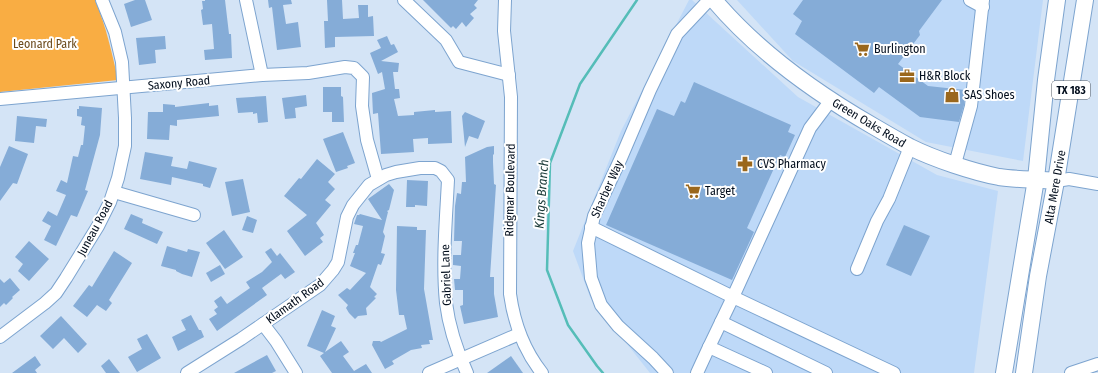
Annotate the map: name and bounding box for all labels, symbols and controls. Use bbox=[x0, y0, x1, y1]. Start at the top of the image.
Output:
park label: Leonard Park bbox=[13, 37, 77, 51]
supermarket icon: Burlington bbox=[853, 40, 871, 58]
place label: Burlington bbox=[874, 42, 926, 56]
office icon: H&R Block bbox=[898, 67, 916, 85]
place label: H&R Block bbox=[919, 69, 971, 83]
street label: Saxony Road bbox=[147, 73, 211, 93]
road number: TX 183 bbox=[1052, 81, 1090, 99]
shop icon: SAS Shoes bbox=[943, 86, 961, 104]
place label: SAS Shoes bbox=[964, 88, 1015, 102]
street label: Green Oaks Road bbox=[830, 96, 908, 150]
street label: Ridgmar Boulevard bbox=[502, 143, 518, 237]
street label: Alta Mere Drive bbox=[1042, 149, 1068, 225]
pharmacy icon: CVS Pharmacy bbox=[736, 155, 754, 173]
place label: CVS Pharmacy bbox=[757, 157, 826, 171]
street label: Sharber Way bbox=[588, 158, 626, 220]
water label: Kings Branch bbox=[532, 159, 551, 229]
supermarket icon: Target bbox=[684, 182, 702, 200]
place label: Target bbox=[705, 184, 735, 198]
street label: Juneau Road bbox=[74, 198, 116, 258]
street label: Gabriel Lane bbox=[438, 244, 454, 306]
street label: Klamath Road bbox=[263, 275, 327, 327]

